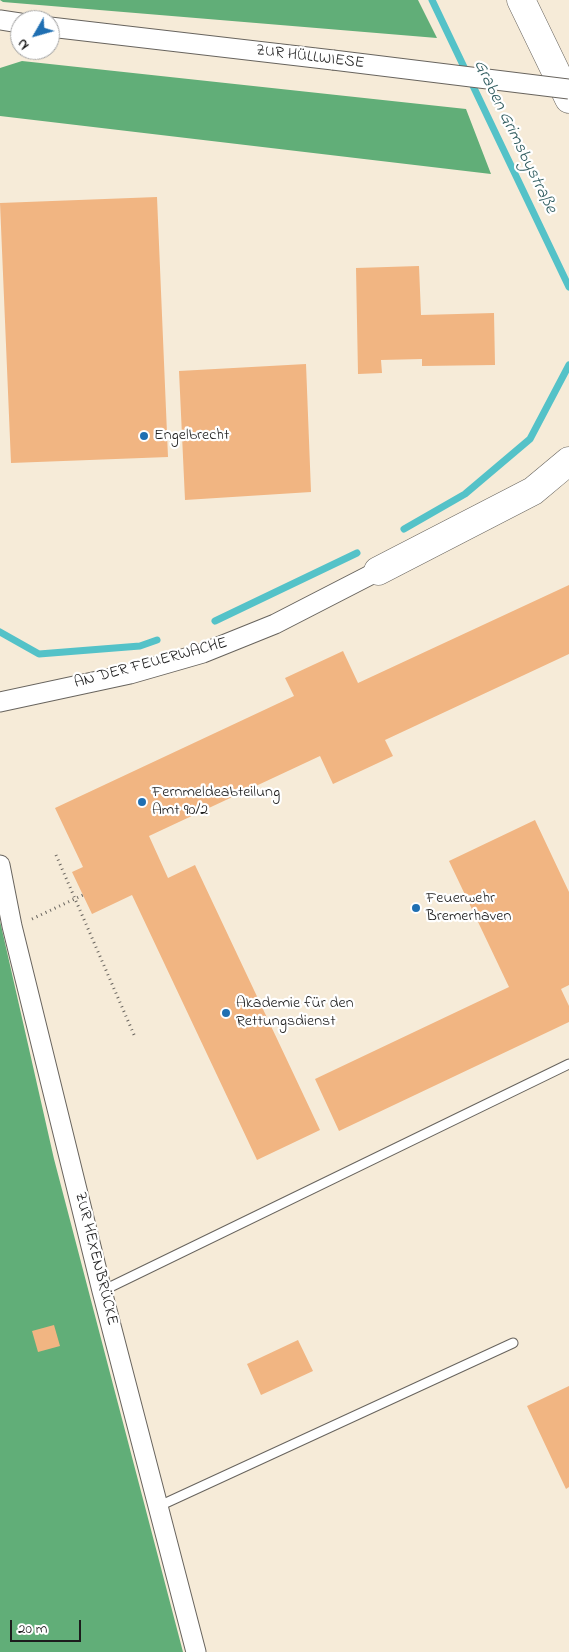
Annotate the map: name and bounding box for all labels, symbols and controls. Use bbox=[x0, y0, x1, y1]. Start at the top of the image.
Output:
north arrow bbox=[10, 10, 60, 60]
text: N bbox=[12, 34, 35, 54]
street label: ZUR HÜLLWIESE bbox=[255, 42, 365, 74]
water label: Graben Grimsbystraße bbox=[467, 57, 561, 217]
place label: Engelbrecht bbox=[154, 426, 229, 446]
marker: Engelbrecht bbox=[138, 430, 150, 442]
street label: AN DER FEUERWACHE bbox=[72, 634, 230, 694]
place label: Fernmeldeabteilung Amt 90/2 bbox=[152, 783, 280, 821]
marker: Fernmeldeabteilung Amt 90/2 bbox=[136, 796, 148, 808]
place label: Feuerwehr Bremerhaven bbox=[426, 889, 511, 927]
marker: Feuerwehr Bremerhaven bbox=[410, 902, 422, 914]
place label: Akademie für den Rettungsdienst bbox=[236, 994, 354, 1032]
marker: Akademie für den Rettungsdienst bbox=[220, 1007, 232, 1019]
street label: ZUR HEXENBRÜCKE bbox=[69, 1190, 121, 1328]
scale bar bbox=[12, 1610, 84, 1642]
text: 20 m bbox=[18, 1618, 47, 1640]

